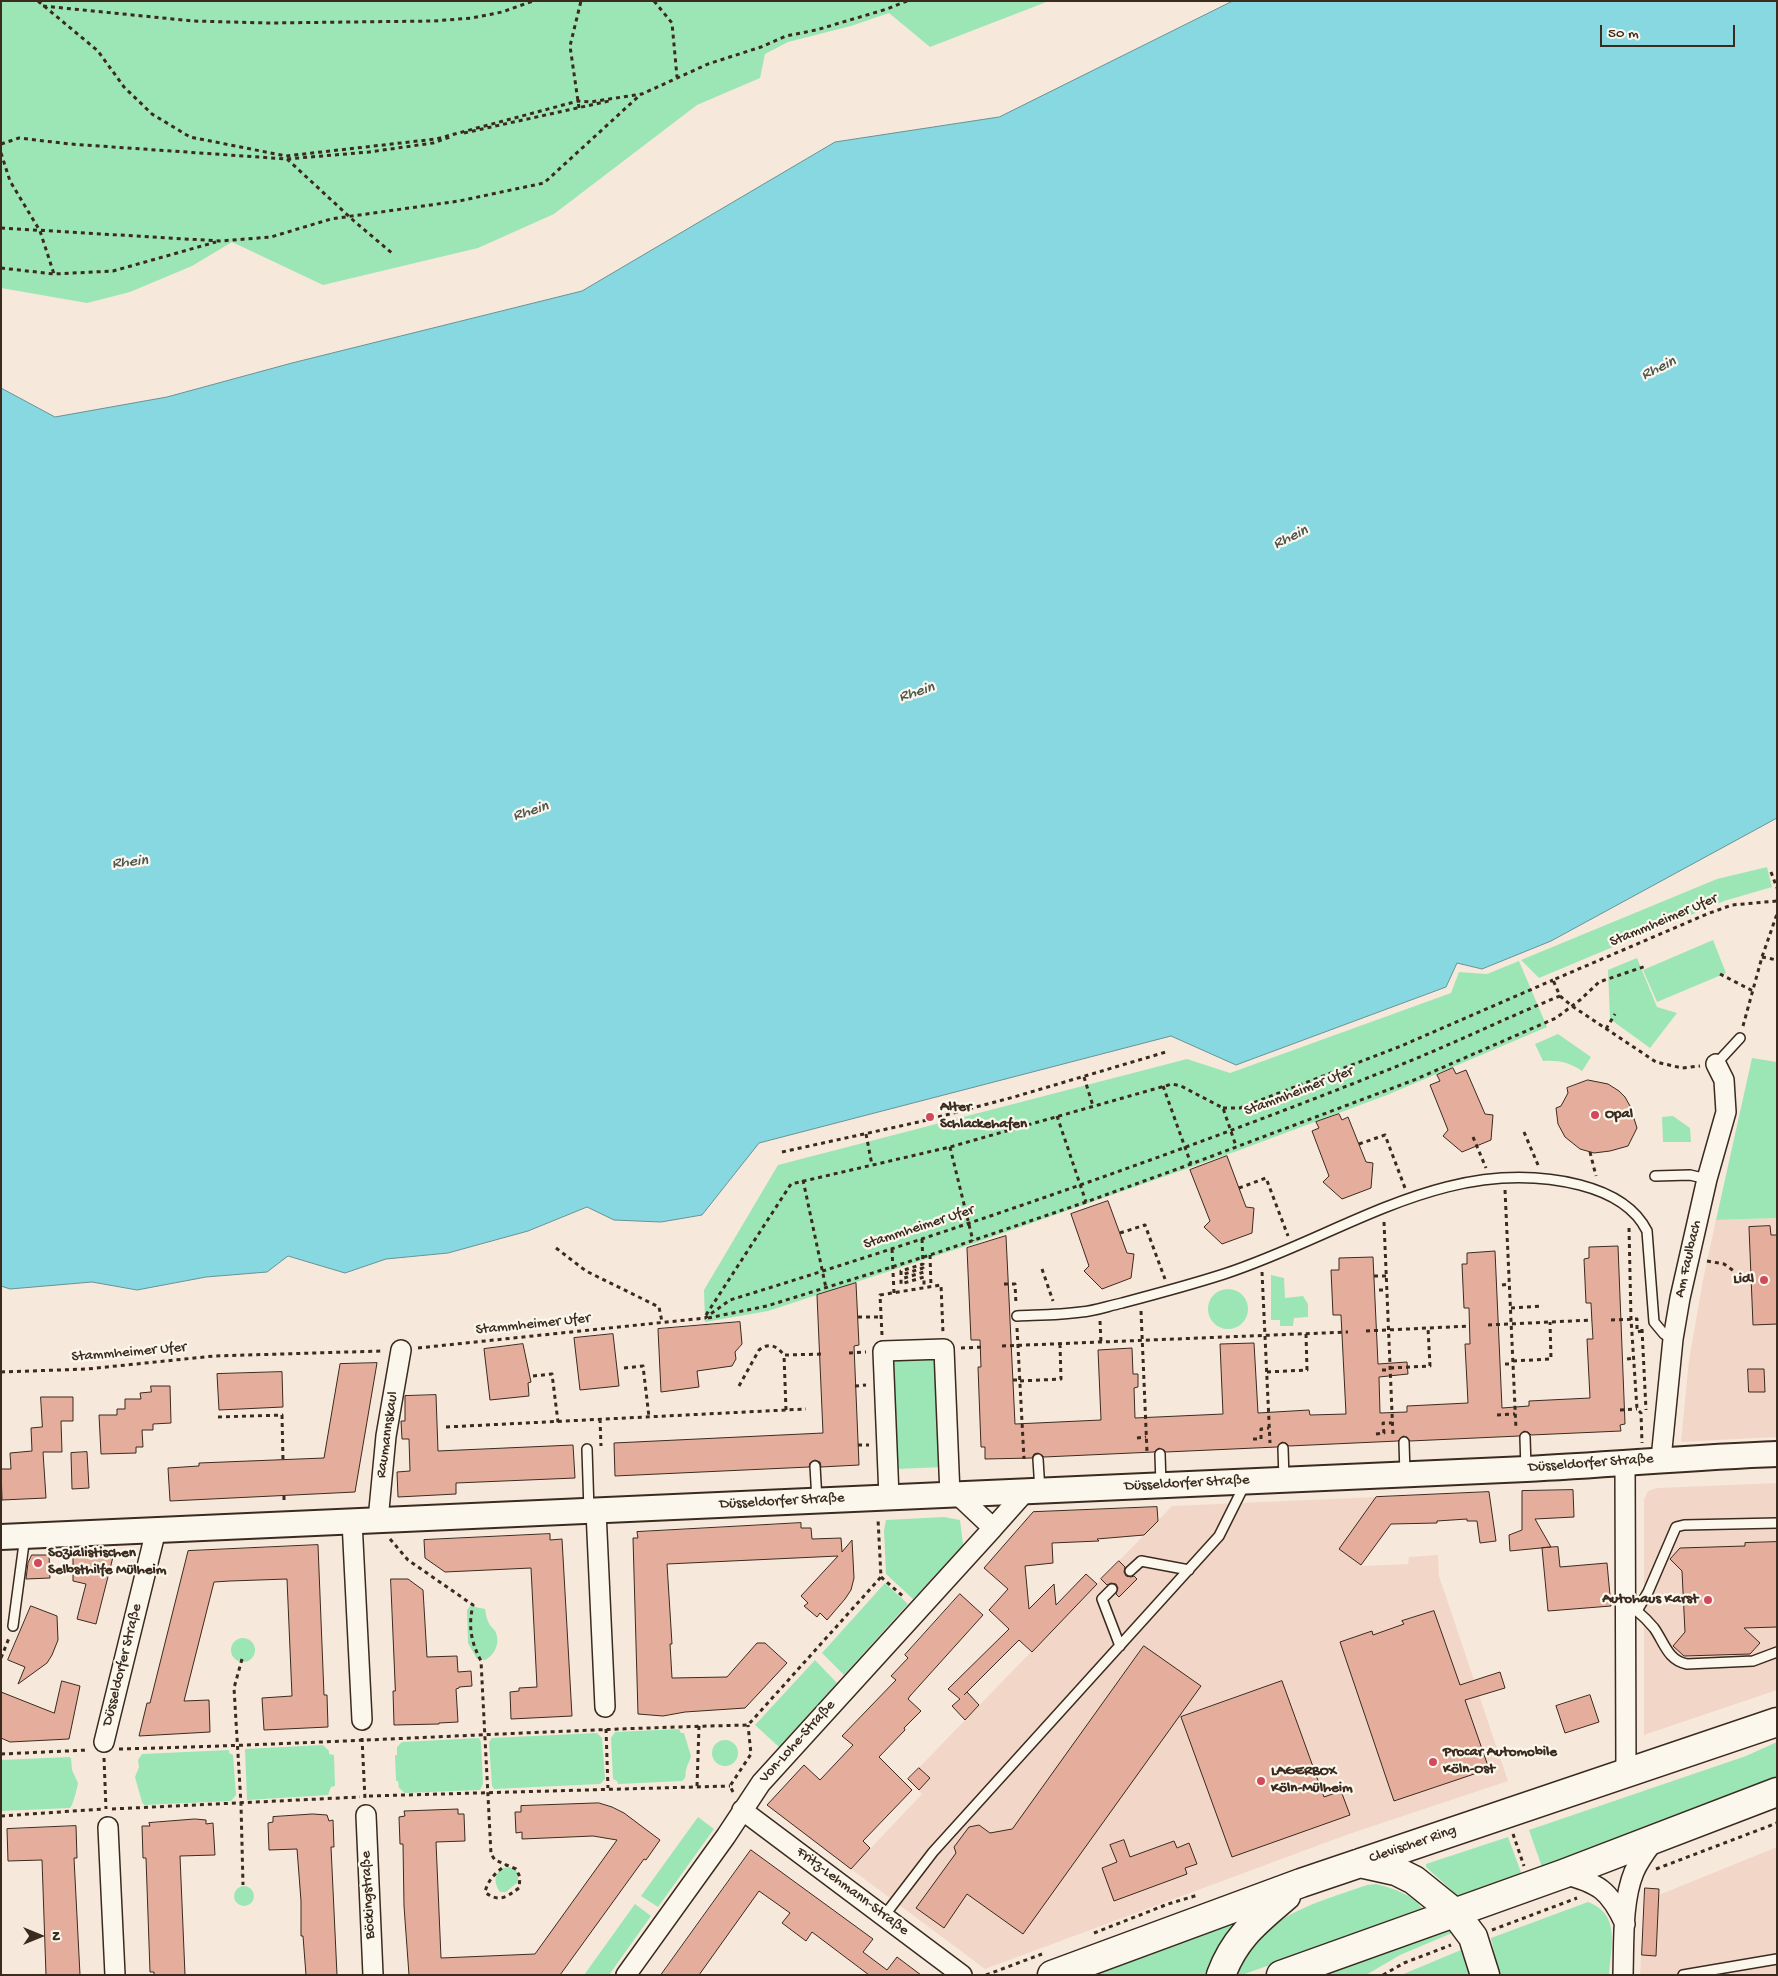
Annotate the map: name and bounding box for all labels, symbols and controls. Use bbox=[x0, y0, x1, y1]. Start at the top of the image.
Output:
scale bar bbox=[1603, 15, 1738, 47]
text: 50 m bbox=[1608, 25, 1639, 43]
water label: Rhein bbox=[1638, 353, 1680, 385]
water label: Rhein bbox=[1270, 522, 1312, 554]
water label: Rhein bbox=[897, 679, 937, 707]
water label: Rhein bbox=[511, 798, 551, 826]
water label: Rhein bbox=[111, 852, 149, 874]
street label: Stammheimer Ufer bbox=[1607, 890, 1721, 952]
street label: Stammheimer Ufer bbox=[1242, 1063, 1356, 1121]
place label: Alter Schlackehafen bbox=[940, 1099, 1027, 1134]
place label: Opal bbox=[1605, 1106, 1633, 1124]
marker: Opal bbox=[1589, 1109, 1601, 1121]
marker: Alter Schlackehafen bbox=[924, 1111, 936, 1123]
street label: Stammheimer Ufer bbox=[861, 1202, 977, 1254]
street label: Am Faulbach bbox=[1671, 1219, 1707, 1299]
place label: Lidl bbox=[1733, 1271, 1754, 1289]
marker: Lidl bbox=[1758, 1274, 1770, 1286]
street label: Stammheimer Ufer bbox=[475, 1310, 591, 1340]
street label: Stammheimer Ufer bbox=[71, 1339, 187, 1367]
street label: Raumannskaul bbox=[373, 1391, 403, 1479]
street label: Düsseldorfer Straße bbox=[1528, 1451, 1654, 1477]
street label: Düsseldorfer Straße bbox=[1124, 1472, 1250, 1496]
street label: Düsseldorfer Straße bbox=[719, 1490, 845, 1514]
place label: Sozialistischen Selbsthilfe Mülheim bbox=[48, 1545, 167, 1580]
marker: Sozialistischen Selbsthilfe Mülheim bbox=[32, 1557, 44, 1569]
place label: Autohaus Karst bbox=[1602, 1591, 1698, 1609]
marker: Autohaus Karst bbox=[1702, 1594, 1714, 1606]
street label: Düsseldorfer Straße bbox=[99, 1602, 147, 1728]
street label: Von-Lohe-Straße bbox=[756, 1697, 840, 1787]
place label: Procar Automobile Köln-Ost bbox=[1443, 1744, 1557, 1779]
marker: Procar Automobile Köln-Ost bbox=[1427, 1756, 1439, 1768]
place label: LAGERBOX Köln-Mülheim bbox=[1271, 1763, 1353, 1798]
marker: LAGERBOX Köln-Mülheim bbox=[1255, 1775, 1267, 1787]
street label: Clevischer Ring bbox=[1367, 1822, 1459, 1868]
street label: Fritz-Lehmann-Straße bbox=[792, 1844, 912, 1940]
street label: Böckingstraße bbox=[358, 1850, 380, 1940]
north arrow bbox=[15, 1911, 65, 1961]
text: N bbox=[47, 1931, 64, 1941]

